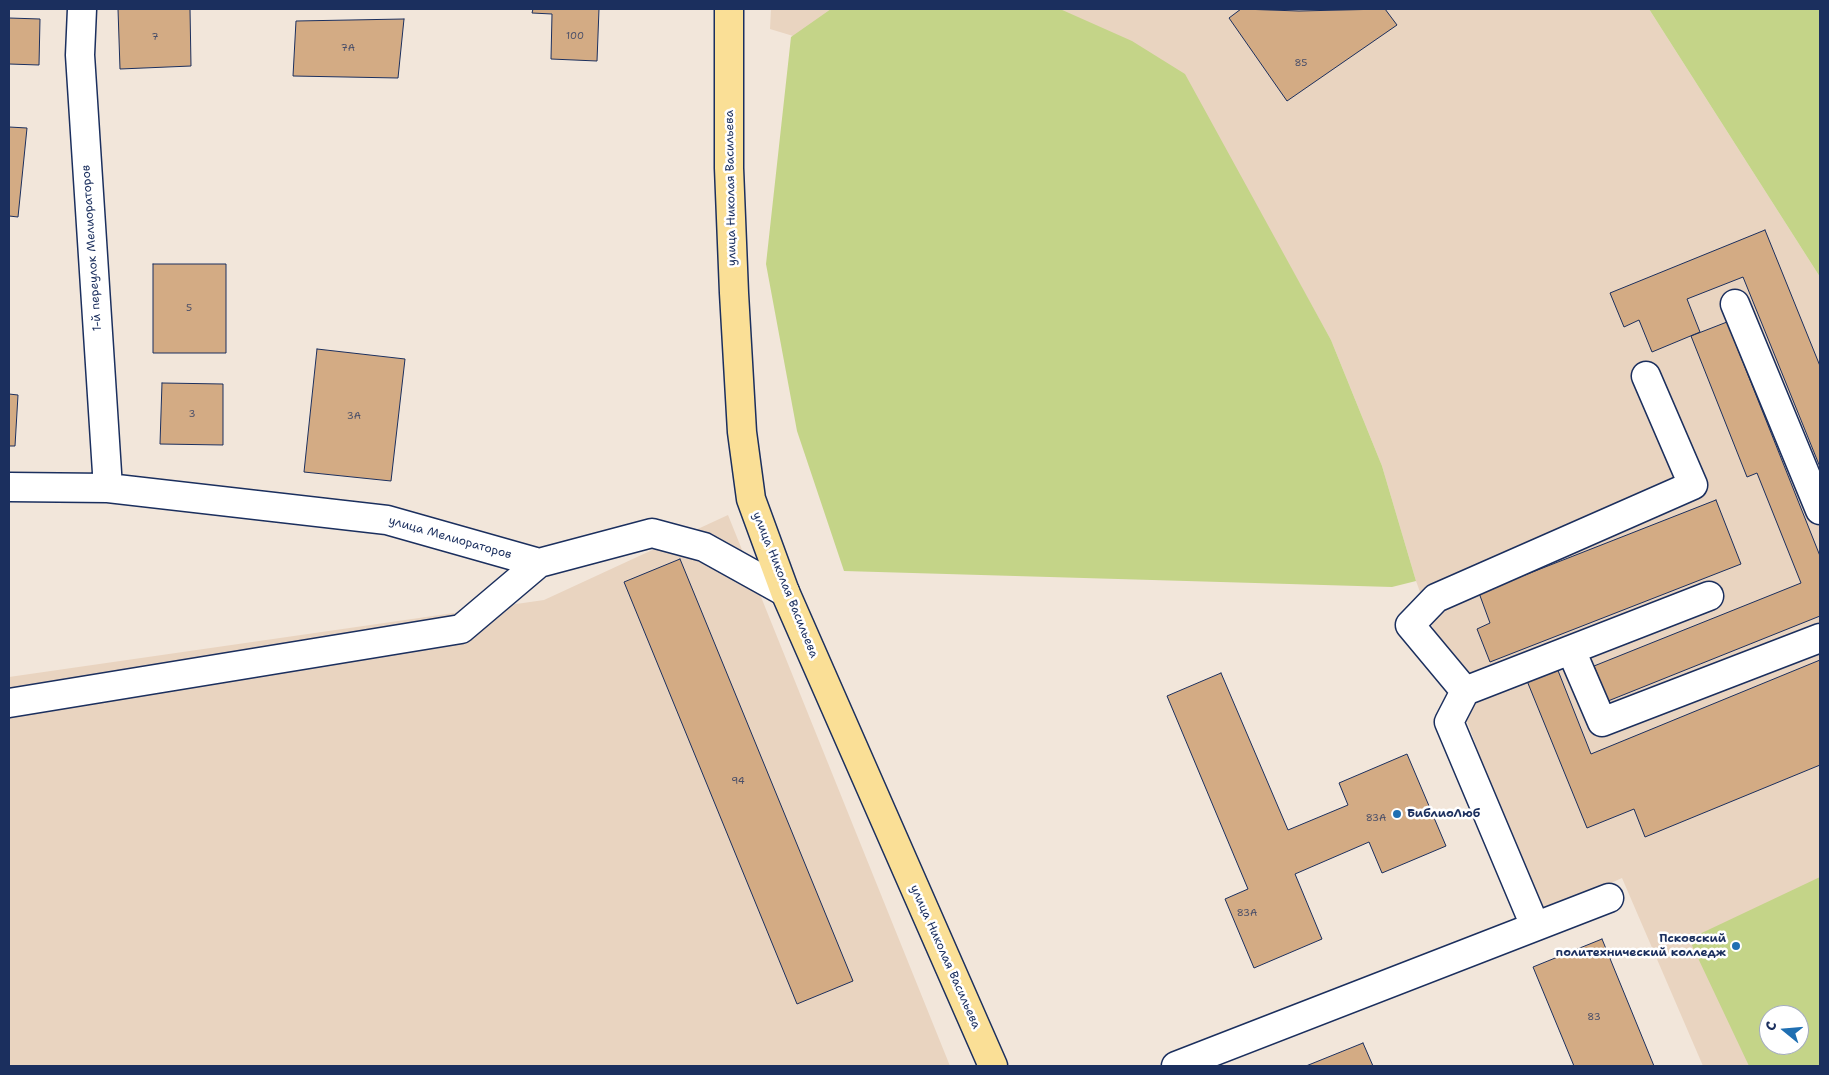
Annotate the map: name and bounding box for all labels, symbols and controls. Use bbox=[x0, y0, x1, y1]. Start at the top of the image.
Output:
house number: 100 bbox=[566, 30, 584, 42]
house number: 7 bbox=[152, 31, 158, 43]
house number: 7А bbox=[341, 42, 355, 54]
house number: 85 bbox=[1295, 57, 1307, 69]
street label: улица Николая Васильева bbox=[722, 110, 740, 266]
street label: 1-й переулок Мелиораторов bbox=[79, 164, 105, 332]
house number: 5 bbox=[186, 302, 192, 314]
house number: 3 bbox=[189, 408, 195, 420]
house number: 3А bbox=[347, 410, 361, 422]
street label: улица Николая Васильева bbox=[749, 510, 821, 660]
street label: улица Мелиораторов bbox=[387, 514, 513, 562]
house number: 94 bbox=[731, 775, 745, 787]
place label: БиблиоЛюб bbox=[1407, 807, 1480, 821]
marker: БиблиоЛюб bbox=[1391, 808, 1403, 820]
house number: 83А bbox=[1366, 812, 1386, 824]
street label: улица Николая Васильева bbox=[907, 883, 983, 1031]
house number: 83А bbox=[1237, 907, 1257, 919]
place label: Псковский политехнический колледж bbox=[1556, 932, 1726, 960]
marker: Псковский политехнический колледж bbox=[1730, 940, 1742, 952]
north arrow bbox=[1759, 1005, 1809, 1055]
house number: 83 bbox=[1587, 1011, 1601, 1023]
text: С bbox=[1761, 1019, 1780, 1033]

